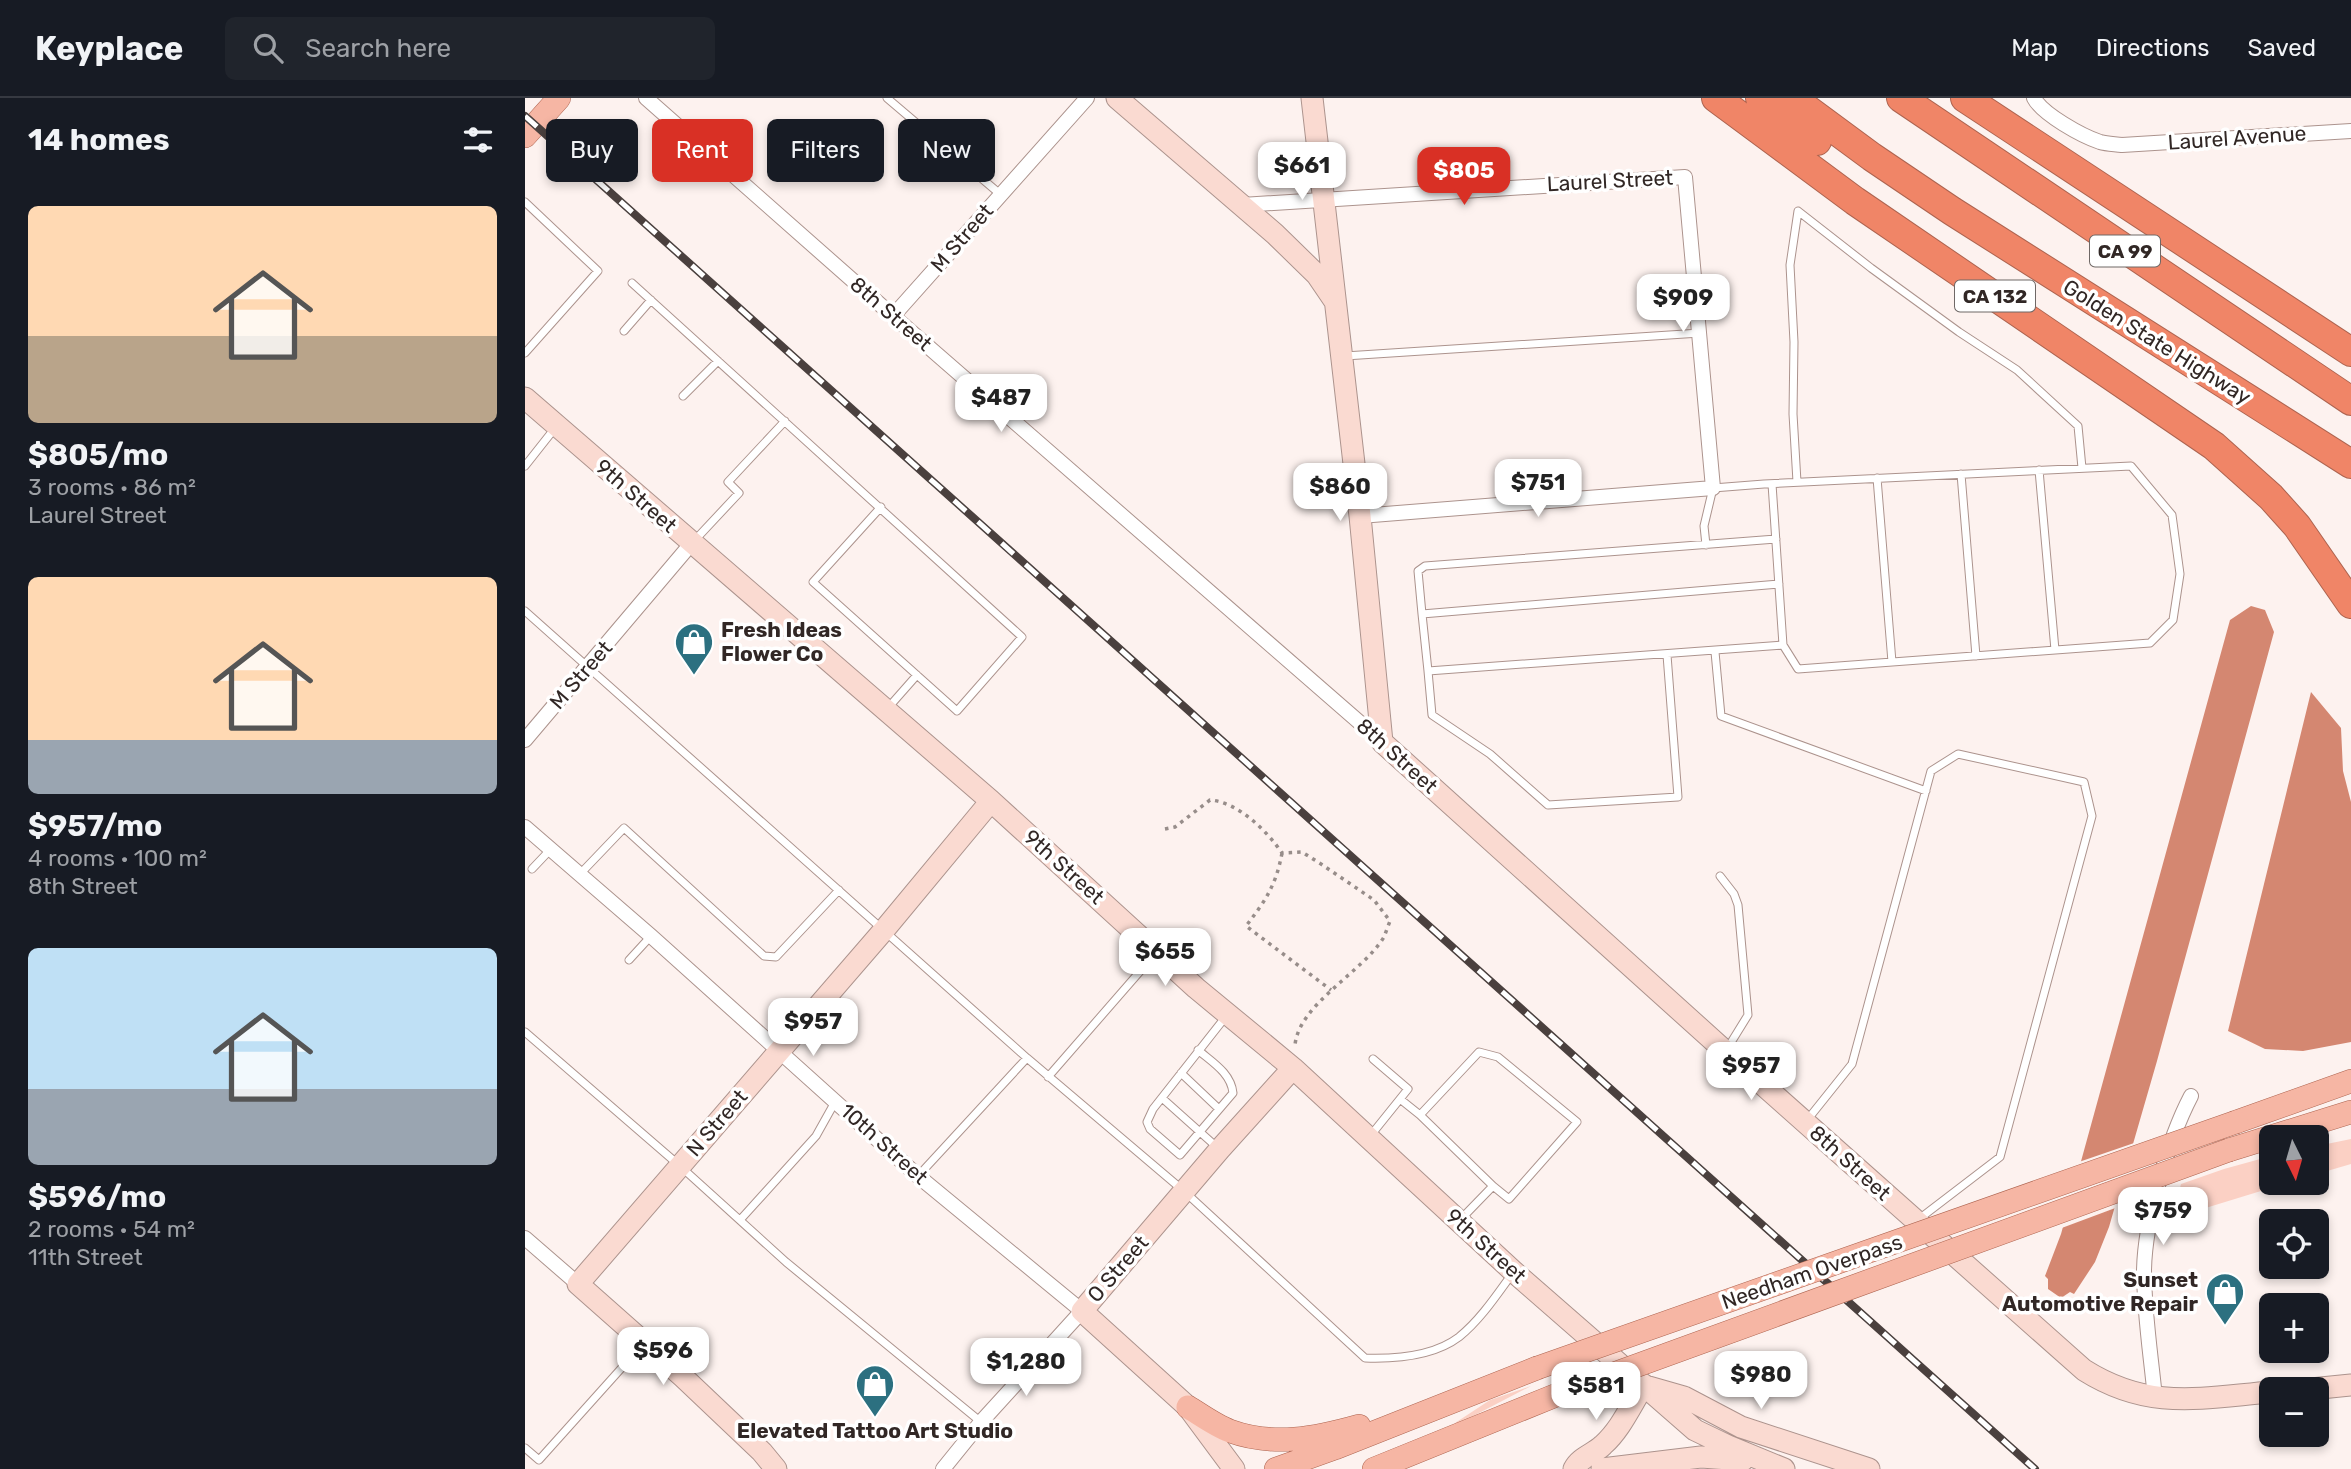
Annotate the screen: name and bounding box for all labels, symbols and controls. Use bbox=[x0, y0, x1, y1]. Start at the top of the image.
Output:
search box bbox=[225, 17, 715, 80]
text: Keyplace bbox=[35, 29, 183, 68]
icon: search bbox=[249, 29, 287, 67]
text: Search here bbox=[305, 33, 451, 64]
text: Map bbox=[2011, 34, 2058, 62]
text: Directions bbox=[2096, 34, 2209, 62]
text: Saved bbox=[2247, 34, 2316, 62]
chip: Buy bbox=[546, 119, 638, 182]
chip: Rent bbox=[652, 119, 753, 182]
chip: Filters bbox=[767, 119, 884, 182]
chip: New bbox=[898, 119, 995, 182]
street label: Laurel Avenue bbox=[2167, 120, 2307, 155]
icon: filters bbox=[459, 121, 497, 159]
text: 14 homes bbox=[28, 122, 170, 158]
pin: $661 bbox=[1261, 142, 1343, 202]
pin: $805 bbox=[1423, 148, 1505, 207]
text: $661 bbox=[1274, 151, 1330, 179]
text: $805 bbox=[1433, 156, 1495, 184]
street label: Laurel Street bbox=[1546, 165, 1674, 196]
street label: M Street bbox=[925, 198, 998, 277]
road number: CA 99 bbox=[2090, 236, 2160, 266]
icon: home bbox=[200, 252, 326, 378]
street label: 8th Street bbox=[845, 271, 937, 356]
pin: $909 bbox=[1642, 274, 1724, 334]
street label: Golden State Highway bbox=[2059, 274, 2256, 410]
road number: CA 132 bbox=[1955, 280, 2035, 312]
text: $909 bbox=[1653, 283, 1713, 311]
pin: $487 bbox=[960, 374, 1042, 434]
text: $487 bbox=[971, 383, 1031, 411]
text: $805/mo bbox=[28, 437, 168, 473]
street label: 9th Street bbox=[591, 454, 682, 538]
pin: $751 bbox=[1497, 460, 1579, 519]
pin: $860 bbox=[1299, 464, 1381, 523]
text: $751 bbox=[1511, 468, 1565, 496]
text: $860 bbox=[1309, 472, 1371, 500]
text: 3 rooms · 86 m² bbox=[28, 473, 196, 501]
text: Laurel Street bbox=[28, 501, 167, 529]
place label: Fresh Ideas Flower Co bbox=[721, 617, 842, 666]
shop icon: Fresh Ideas Flower Co bbox=[673, 621, 715, 676]
icon: home bbox=[200, 623, 326, 749]
street label: M Street bbox=[544, 635, 617, 714]
street label: 8th Street bbox=[1352, 713, 1443, 798]
text: $957/mo bbox=[28, 808, 162, 844]
street label: 9th Street bbox=[1019, 824, 1110, 909]
text: 4 rooms · 100 m² bbox=[28, 844, 207, 872]
text: 8th Street bbox=[28, 872, 138, 900]
pin: $655 bbox=[1124, 928, 1206, 988]
text: $655 bbox=[1135, 937, 1195, 965]
icon: home bbox=[200, 994, 326, 1120]
pin: $957 bbox=[772, 998, 854, 1058]
text: $957 bbox=[784, 1007, 842, 1035]
pin: $957 bbox=[1710, 1042, 1792, 1102]
text: $957 bbox=[1722, 1051, 1780, 1079]
street label: N Street bbox=[681, 1084, 752, 1161]
street label: 10th Street bbox=[835, 1098, 933, 1189]
street label: 8th Street bbox=[1805, 1120, 1896, 1205]
north arrow bbox=[2259, 1125, 2329, 1195]
map controls bbox=[2259, 1125, 2329, 1447]
text: $596/mo bbox=[28, 1179, 166, 1215]
pin: $759 bbox=[2122, 1188, 2204, 1247]
text: $759 bbox=[2134, 1196, 2192, 1224]
street label: 9th Street bbox=[1441, 1203, 1532, 1288]
button: locate bbox=[2259, 1209, 2329, 1279]
text: 2 rooms · 54 m² bbox=[28, 1215, 195, 1243]
street label: Needham Overpass bbox=[1718, 1229, 1906, 1314]
street label: O Street bbox=[1082, 1230, 1153, 1307]
text: 11th Street bbox=[28, 1243, 143, 1271]
place label: Sunset Automotive Repair bbox=[2002, 1267, 2198, 1316]
shop icon: Sunset Automotive Repair bbox=[2204, 1271, 2246, 1326]
button: + bbox=[2259, 1293, 2329, 1363]
pin: $596 bbox=[622, 1328, 704, 1387]
text: $596 bbox=[633, 1336, 693, 1364]
pin: $1,280 bbox=[969, 1338, 1083, 1398]
text: $1,280 bbox=[986, 1347, 1066, 1375]
pin: $980 bbox=[1720, 1352, 1802, 1411]
text: $980 bbox=[1730, 1360, 1792, 1388]
pin: $581 bbox=[1555, 1362, 1637, 1422]
shop icon: Elevated Tattoo Art Studio bbox=[854, 1363, 896, 1418]
text: $581 bbox=[1567, 1371, 1625, 1399]
button: − bbox=[2259, 1377, 2329, 1447]
place label: Elevated Tattoo Art Studio bbox=[737, 1418, 1013, 1443]

